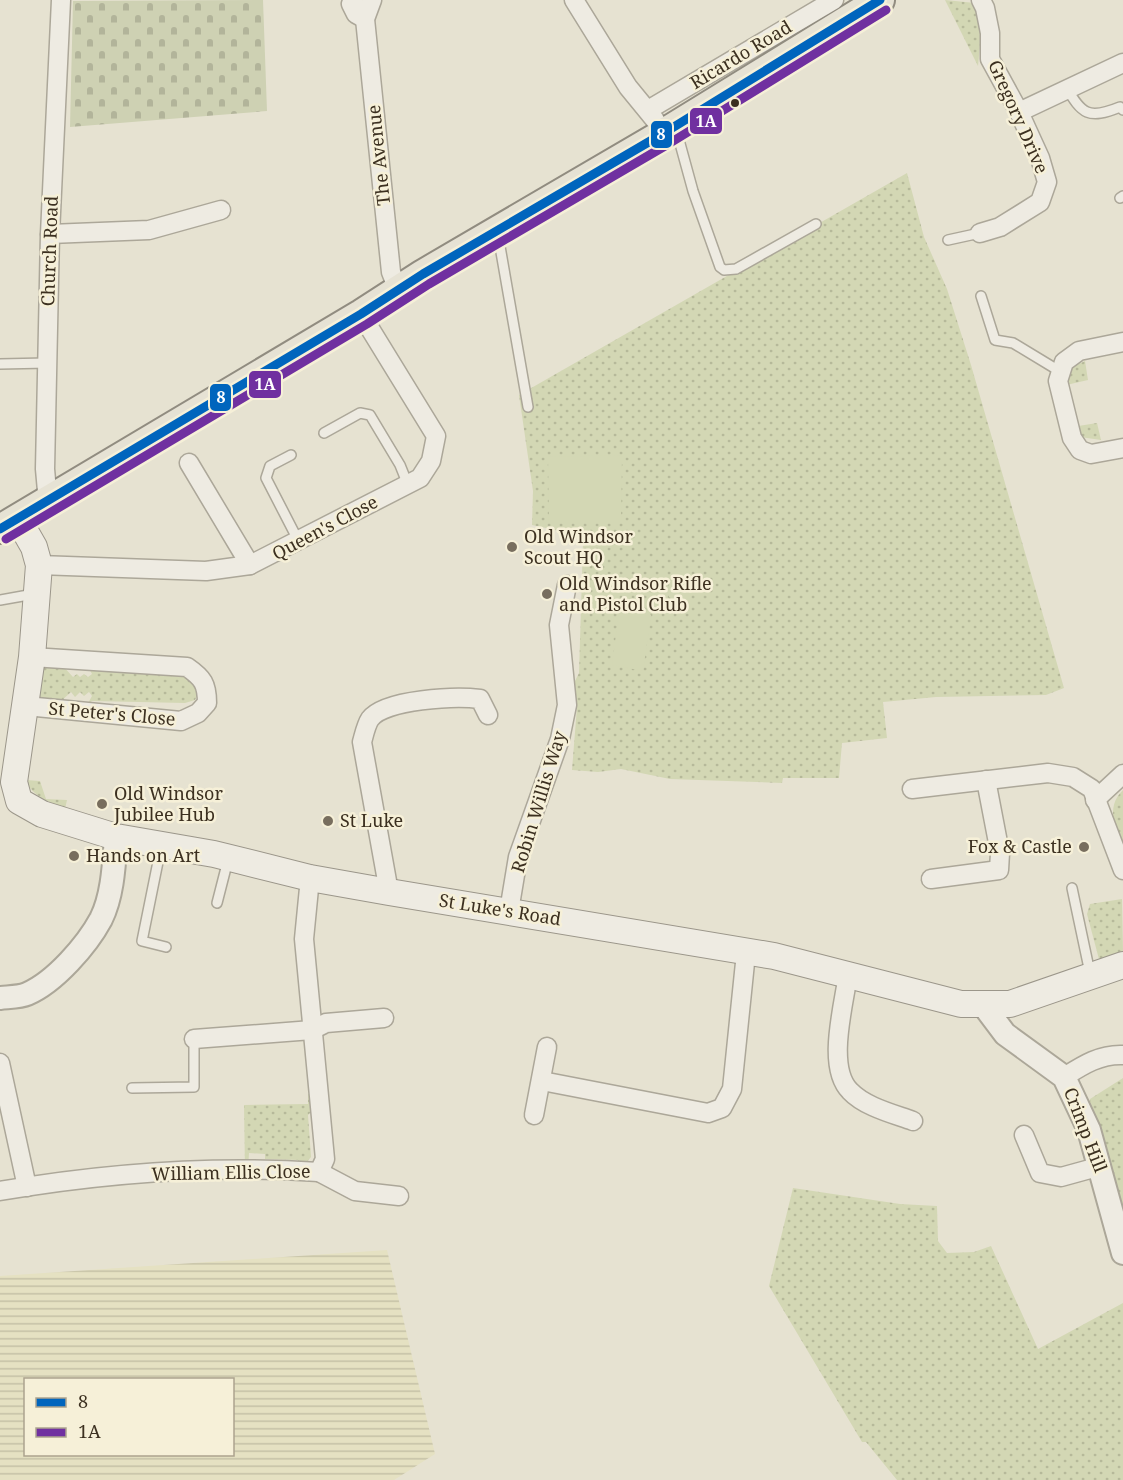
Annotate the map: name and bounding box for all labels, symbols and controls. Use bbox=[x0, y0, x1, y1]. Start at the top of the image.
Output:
street label: Ricardo Road bbox=[685, 14, 796, 94]
street label: Gregory Drive bbox=[983, 56, 1055, 177]
unlabelled marker bbox=[729, 97, 741, 109]
street label: The Avenue bbox=[361, 104, 395, 207]
line badge: 1A bbox=[689, 107, 723, 135]
text: 1A bbox=[695, 110, 717, 132]
line badge: 8 bbox=[650, 120, 673, 149]
text: 8 bbox=[656, 123, 666, 145]
street label: Church Road bbox=[35, 195, 63, 307]
line badge: 1A bbox=[248, 370, 282, 399]
text: 1A bbox=[254, 373, 276, 395]
line badge: 8 bbox=[209, 383, 232, 412]
text: 8 bbox=[216, 386, 226, 408]
street label: Queen's Close bbox=[267, 489, 382, 565]
place label: Old Windsor Scout HQ bbox=[524, 524, 633, 569]
marker: Old Windsor Scout HQ bbox=[505, 540, 519, 554]
place label: Old Windsor Rifle and Pistol Club bbox=[559, 571, 712, 616]
marker: Old Windsor Rifle and Pistol Club bbox=[540, 587, 554, 601]
street label: St Peter's Close bbox=[48, 696, 177, 731]
street label: Robin Willis Way bbox=[505, 727, 571, 876]
place label: Old Windsor Jubilee Hub bbox=[113, 781, 223, 826]
marker: Old Windsor Jubilee Hub bbox=[95, 797, 109, 811]
place label: St Luke bbox=[340, 808, 403, 832]
marker: St Luke bbox=[321, 814, 335, 828]
place label: Fox & Castle bbox=[968, 834, 1072, 858]
marker: Fox & Castle bbox=[1077, 840, 1091, 854]
place label: Hands on Art bbox=[86, 843, 200, 867]
marker: Hands on Art bbox=[67, 849, 81, 863]
street label: St Luke's Road bbox=[437, 888, 563, 931]
street label: Crimp Hill bbox=[1059, 1084, 1113, 1176]
street label: William Ellis Close bbox=[151, 1159, 311, 1185]
legend bbox=[24, 1378, 234, 1456]
text: 8 bbox=[78, 1389, 88, 1413]
text: 1A bbox=[78, 1419, 101, 1443]

